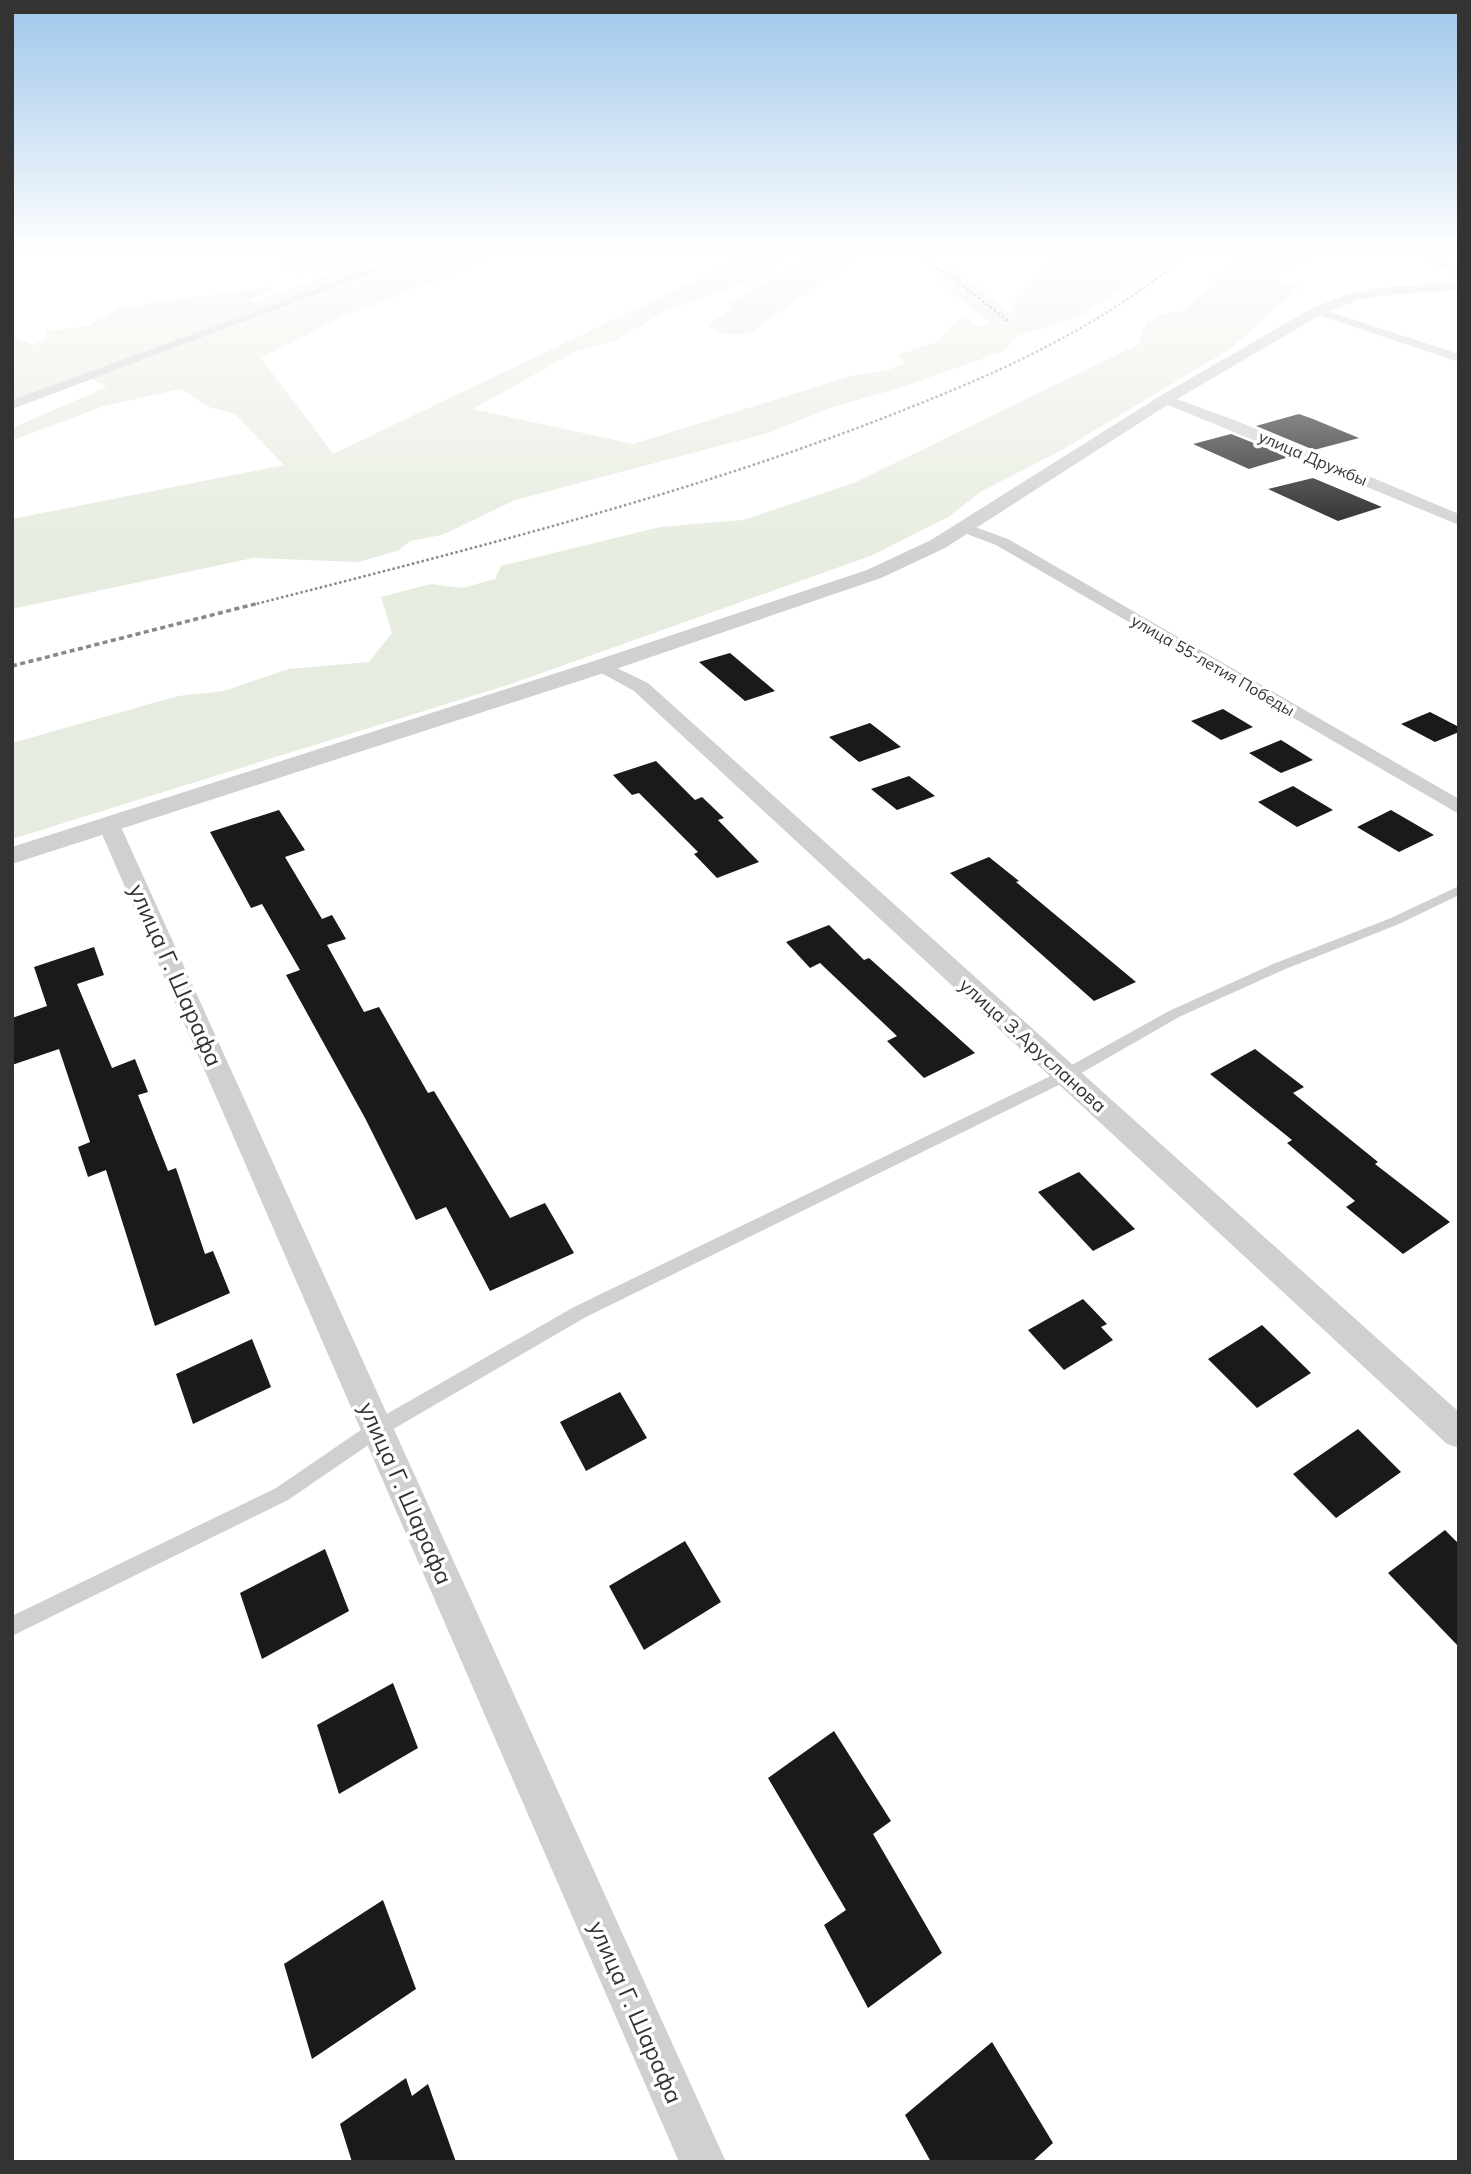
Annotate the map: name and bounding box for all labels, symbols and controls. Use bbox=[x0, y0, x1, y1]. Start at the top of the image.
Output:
street label: улица Дружбы bbox=[1256, 426, 1370, 490]
street label: улица 55-летия Победы bbox=[1128, 610, 1298, 720]
street label: улица Г. Шарафа bbox=[123, 879, 229, 1071]
street label: улица З.Арусланова bbox=[954, 973, 1112, 1117]
street label: улица Г. Шарафа bbox=[353, 1397, 459, 1589]
street label: улица Г. Шарафа bbox=[583, 1916, 689, 2108]

